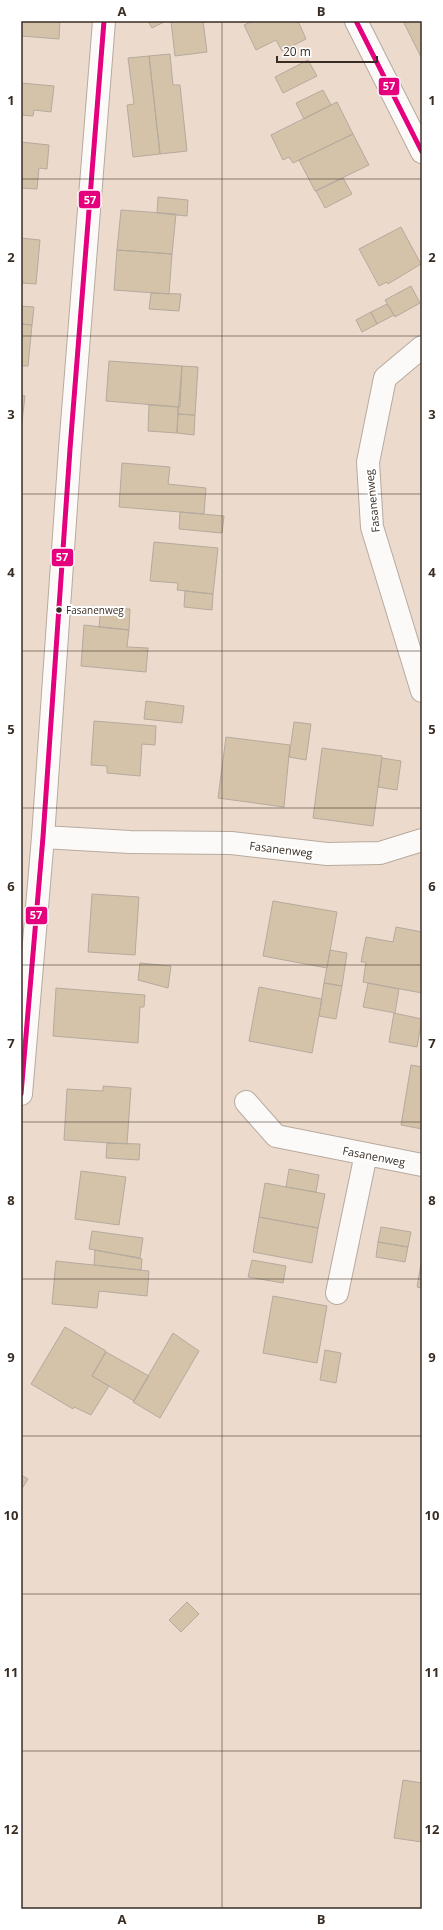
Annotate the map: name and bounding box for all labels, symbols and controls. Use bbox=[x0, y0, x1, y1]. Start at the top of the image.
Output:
text: A bbox=[118, 2, 127, 20]
text: B bbox=[317, 2, 326, 20]
scale bar bbox=[277, 38, 377, 64]
text: 20 m bbox=[283, 43, 311, 60]
line badge: 57 bbox=[378, 77, 400, 96]
text: 57 bbox=[383, 78, 395, 93]
text: 1 bbox=[7, 91, 15, 109]
text: 1 bbox=[428, 91, 436, 109]
line badge: 57 bbox=[78, 190, 101, 209]
text: 57 bbox=[84, 192, 96, 207]
text: 2 bbox=[7, 248, 15, 266]
text: 2 bbox=[428, 248, 436, 266]
text: 3 bbox=[7, 405, 15, 423]
text: 3 bbox=[428, 405, 436, 423]
street label: Fasanenweg bbox=[361, 469, 383, 533]
line badge: 57 bbox=[51, 548, 74, 567]
text: 57 bbox=[56, 549, 68, 564]
text: 4 bbox=[7, 563, 15, 581]
text: 4 bbox=[428, 563, 436, 581]
place label: Fasanenweg bbox=[66, 603, 124, 617]
marker: Fasanenweg bbox=[54, 605, 64, 615]
text: 5 bbox=[7, 720, 15, 738]
text: 5 bbox=[428, 720, 436, 738]
street label: Fasanenweg bbox=[249, 838, 313, 860]
text: 6 bbox=[7, 877, 15, 895]
text: 6 bbox=[428, 877, 436, 895]
line badge: 57 bbox=[25, 906, 48, 925]
text: 57 bbox=[30, 907, 42, 922]
text: 7 bbox=[7, 1034, 15, 1052]
text: 7 bbox=[428, 1034, 436, 1052]
street label: Fasanenweg bbox=[341, 1143, 407, 1169]
text: 8 bbox=[7, 1191, 15, 1209]
text: 8 bbox=[428, 1191, 436, 1209]
text: 9 bbox=[7, 1348, 15, 1366]
text: 9 bbox=[428, 1348, 436, 1366]
text: 10 bbox=[4, 1506, 18, 1524]
text: 10 bbox=[425, 1506, 439, 1524]
text: 11 bbox=[4, 1663, 18, 1681]
text: 11 bbox=[425, 1663, 439, 1681]
text: 12 bbox=[4, 1820, 19, 1838]
text: 12 bbox=[425, 1820, 440, 1838]
text: A bbox=[118, 1910, 127, 1928]
text: B bbox=[317, 1910, 326, 1928]

